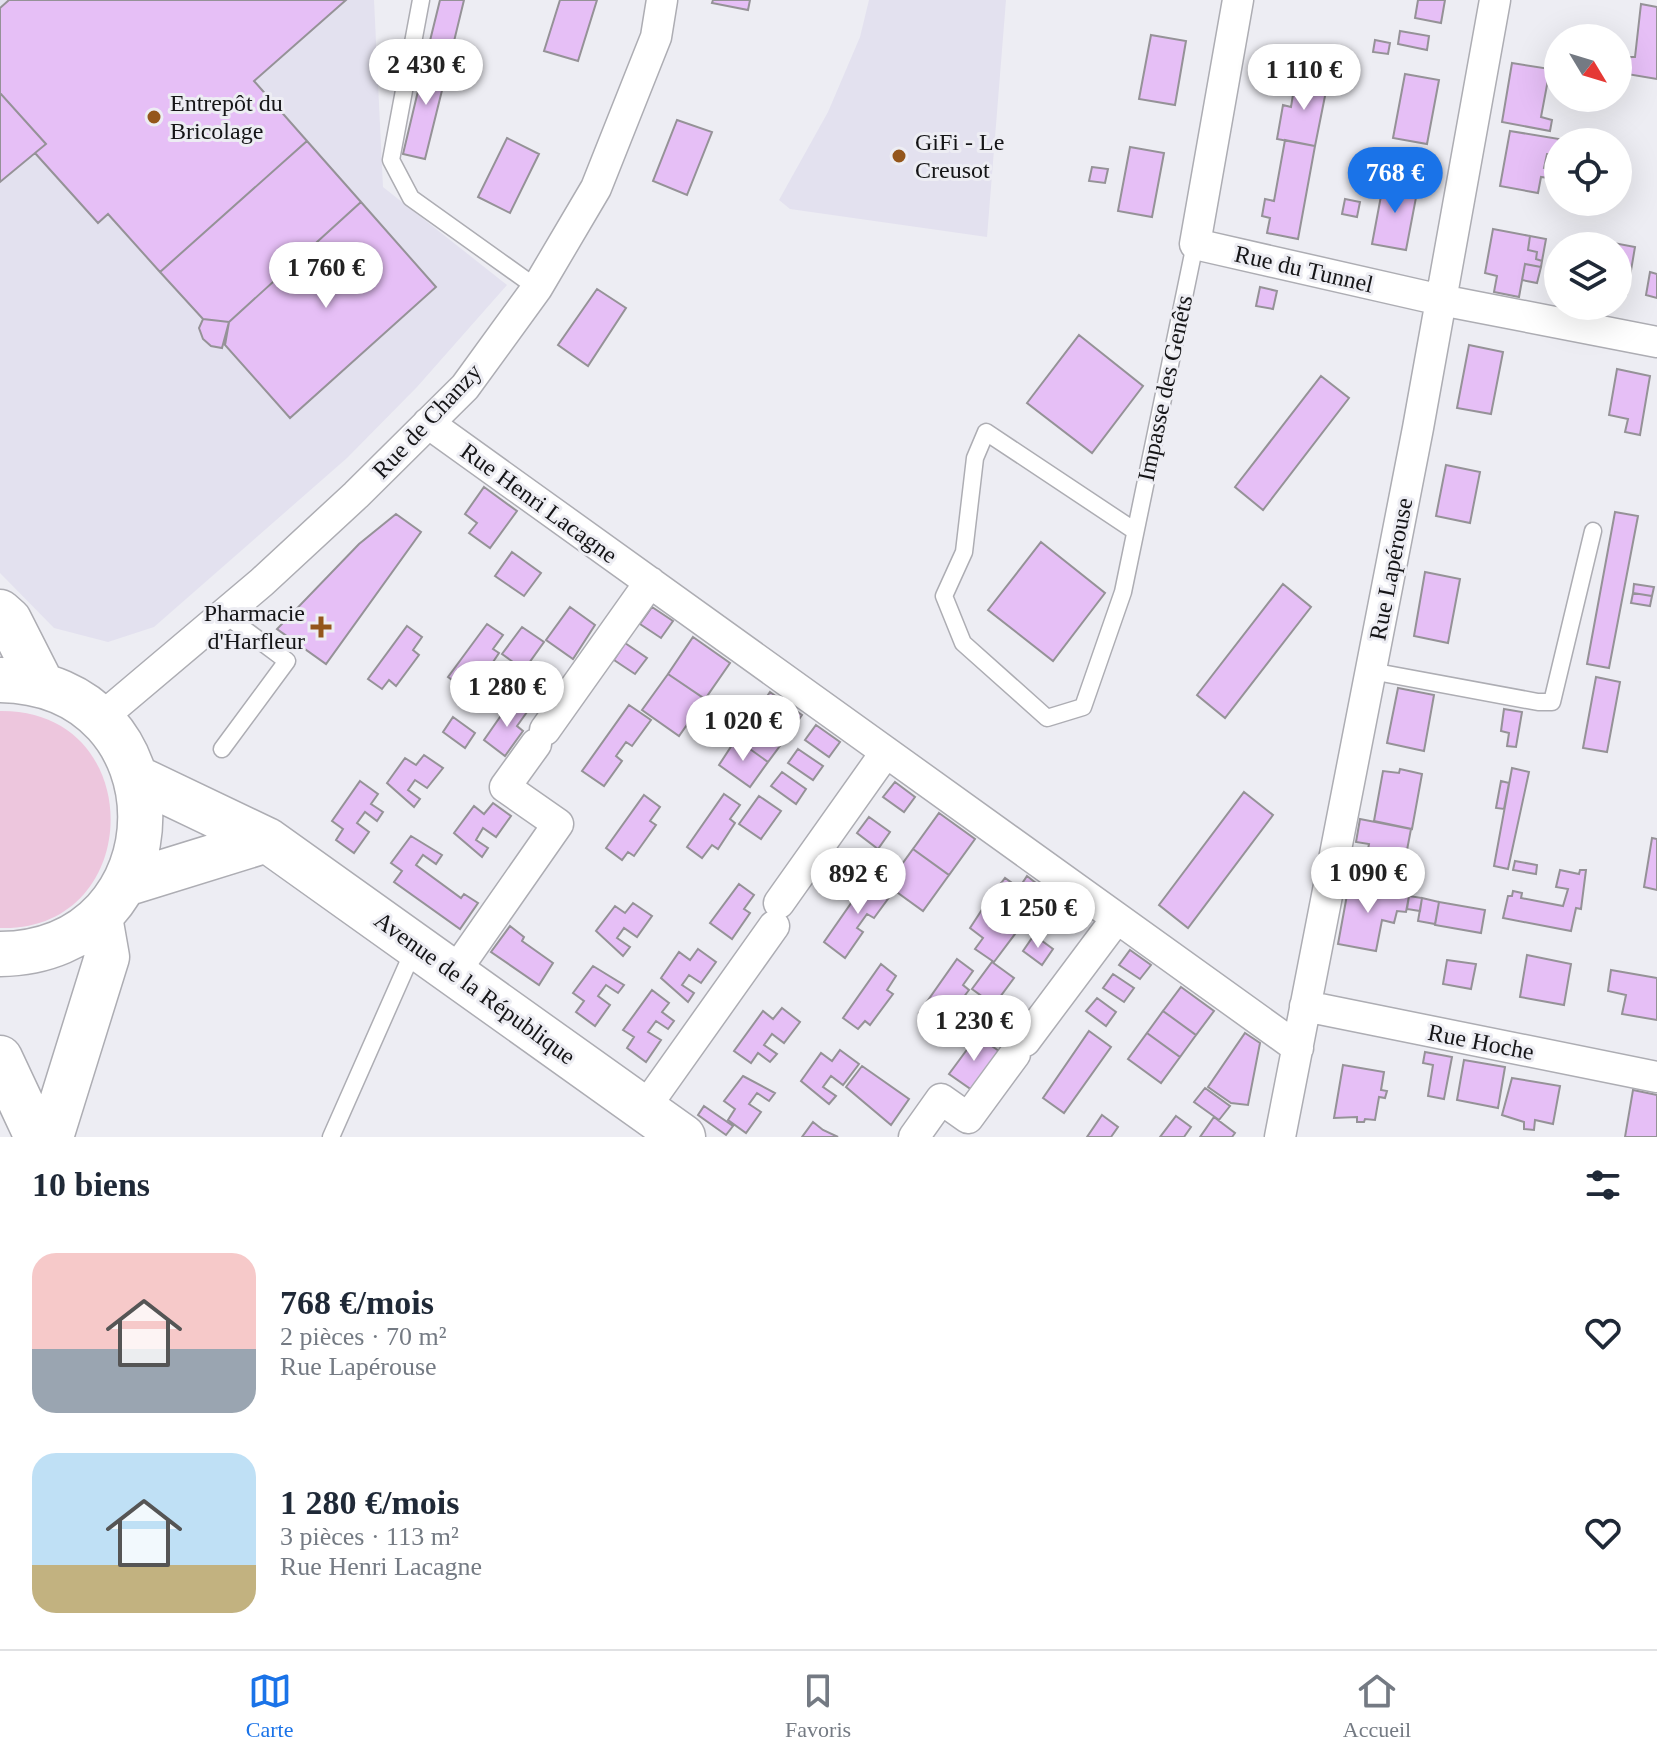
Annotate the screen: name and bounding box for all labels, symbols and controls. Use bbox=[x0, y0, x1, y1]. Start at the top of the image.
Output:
north arrow bbox=[1544, 24, 1632, 112]
map controls bbox=[1544, 24, 1632, 320]
pin: 2 430 € bbox=[352, 39, 500, 107]
pin: 1 110 € bbox=[1230, 44, 1378, 112]
text: 2 430 € bbox=[387, 50, 465, 79]
text: 1 110 € bbox=[1266, 55, 1342, 84]
place label: Entrepôt du Bricolage bbox=[170, 90, 283, 144]
marker: Entrepôt du Bricolage bbox=[145, 108, 163, 126]
button: locate bbox=[1544, 128, 1632, 216]
place label: GiFi - Le Creusot bbox=[915, 129, 1004, 183]
marker: GiFi - Le Creusot bbox=[890, 147, 908, 165]
pin: 768 € bbox=[1339, 147, 1451, 215]
text: 768 € bbox=[1366, 158, 1424, 187]
button: layers bbox=[1544, 232, 1632, 320]
street label: Rue du Tunnel bbox=[1232, 240, 1376, 298]
pin: 1 760 € bbox=[252, 242, 400, 310]
text: 1 760 € bbox=[287, 253, 365, 282]
street label: Impasse des Genêts bbox=[1133, 293, 1197, 483]
street label: Rue de Chanzy bbox=[367, 359, 487, 483]
street label: Rue Henri Lacagne bbox=[456, 438, 622, 568]
street label: Rue Lapérouse bbox=[1364, 496, 1418, 642]
place label: Pharmacie d'Harfleur bbox=[204, 600, 305, 654]
marker: Pharmacie d'Harfleur bbox=[312, 618, 330, 636]
pin: 1 280 € bbox=[433, 661, 581, 729]
text: 1 280 € bbox=[468, 672, 546, 701]
pin: 1 020 € bbox=[669, 695, 817, 763]
text: 1 020 € bbox=[704, 706, 782, 735]
pin: 1 090 € bbox=[1294, 847, 1442, 915]
pin: 892 € bbox=[802, 848, 914, 916]
text: 1 090 € bbox=[1329, 858, 1407, 887]
text: 892 € bbox=[829, 859, 887, 888]
pin: 1 250 € bbox=[964, 882, 1112, 950]
text: 1 250 € bbox=[999, 893, 1077, 922]
street label: Avenue de la République bbox=[370, 907, 580, 1069]
pin: 1 230 € bbox=[900, 995, 1048, 1063]
text: 1 230 € bbox=[935, 1006, 1013, 1035]
street label: Rue Hoche bbox=[1426, 1019, 1536, 1065]
icon: filters bbox=[1581, 1163, 1625, 1207]
text: 10 biens bbox=[32, 1166, 150, 1203]
text: 768 €/mois bbox=[280, 1284, 434, 1321]
icon: home bbox=[96, 1285, 192, 1381]
icon: heart bbox=[1581, 1311, 1625, 1355]
text: 2 pièces · 70 m² bbox=[280, 1322, 447, 1351]
text: Rue Lapérouse bbox=[280, 1352, 437, 1381]
text: 1 280 €/mois bbox=[280, 1484, 459, 1521]
icon: home bbox=[96, 1485, 192, 1581]
icon: heart bbox=[1581, 1511, 1625, 1555]
text: 3 pièces · 113 m² bbox=[280, 1522, 459, 1551]
text: Rue Henri Lacagne bbox=[280, 1552, 482, 1581]
tab: Carte bbox=[246, 1669, 293, 1743]
tab: Favoris bbox=[785, 1669, 851, 1743]
tab: Accueil bbox=[1343, 1669, 1411, 1743]

